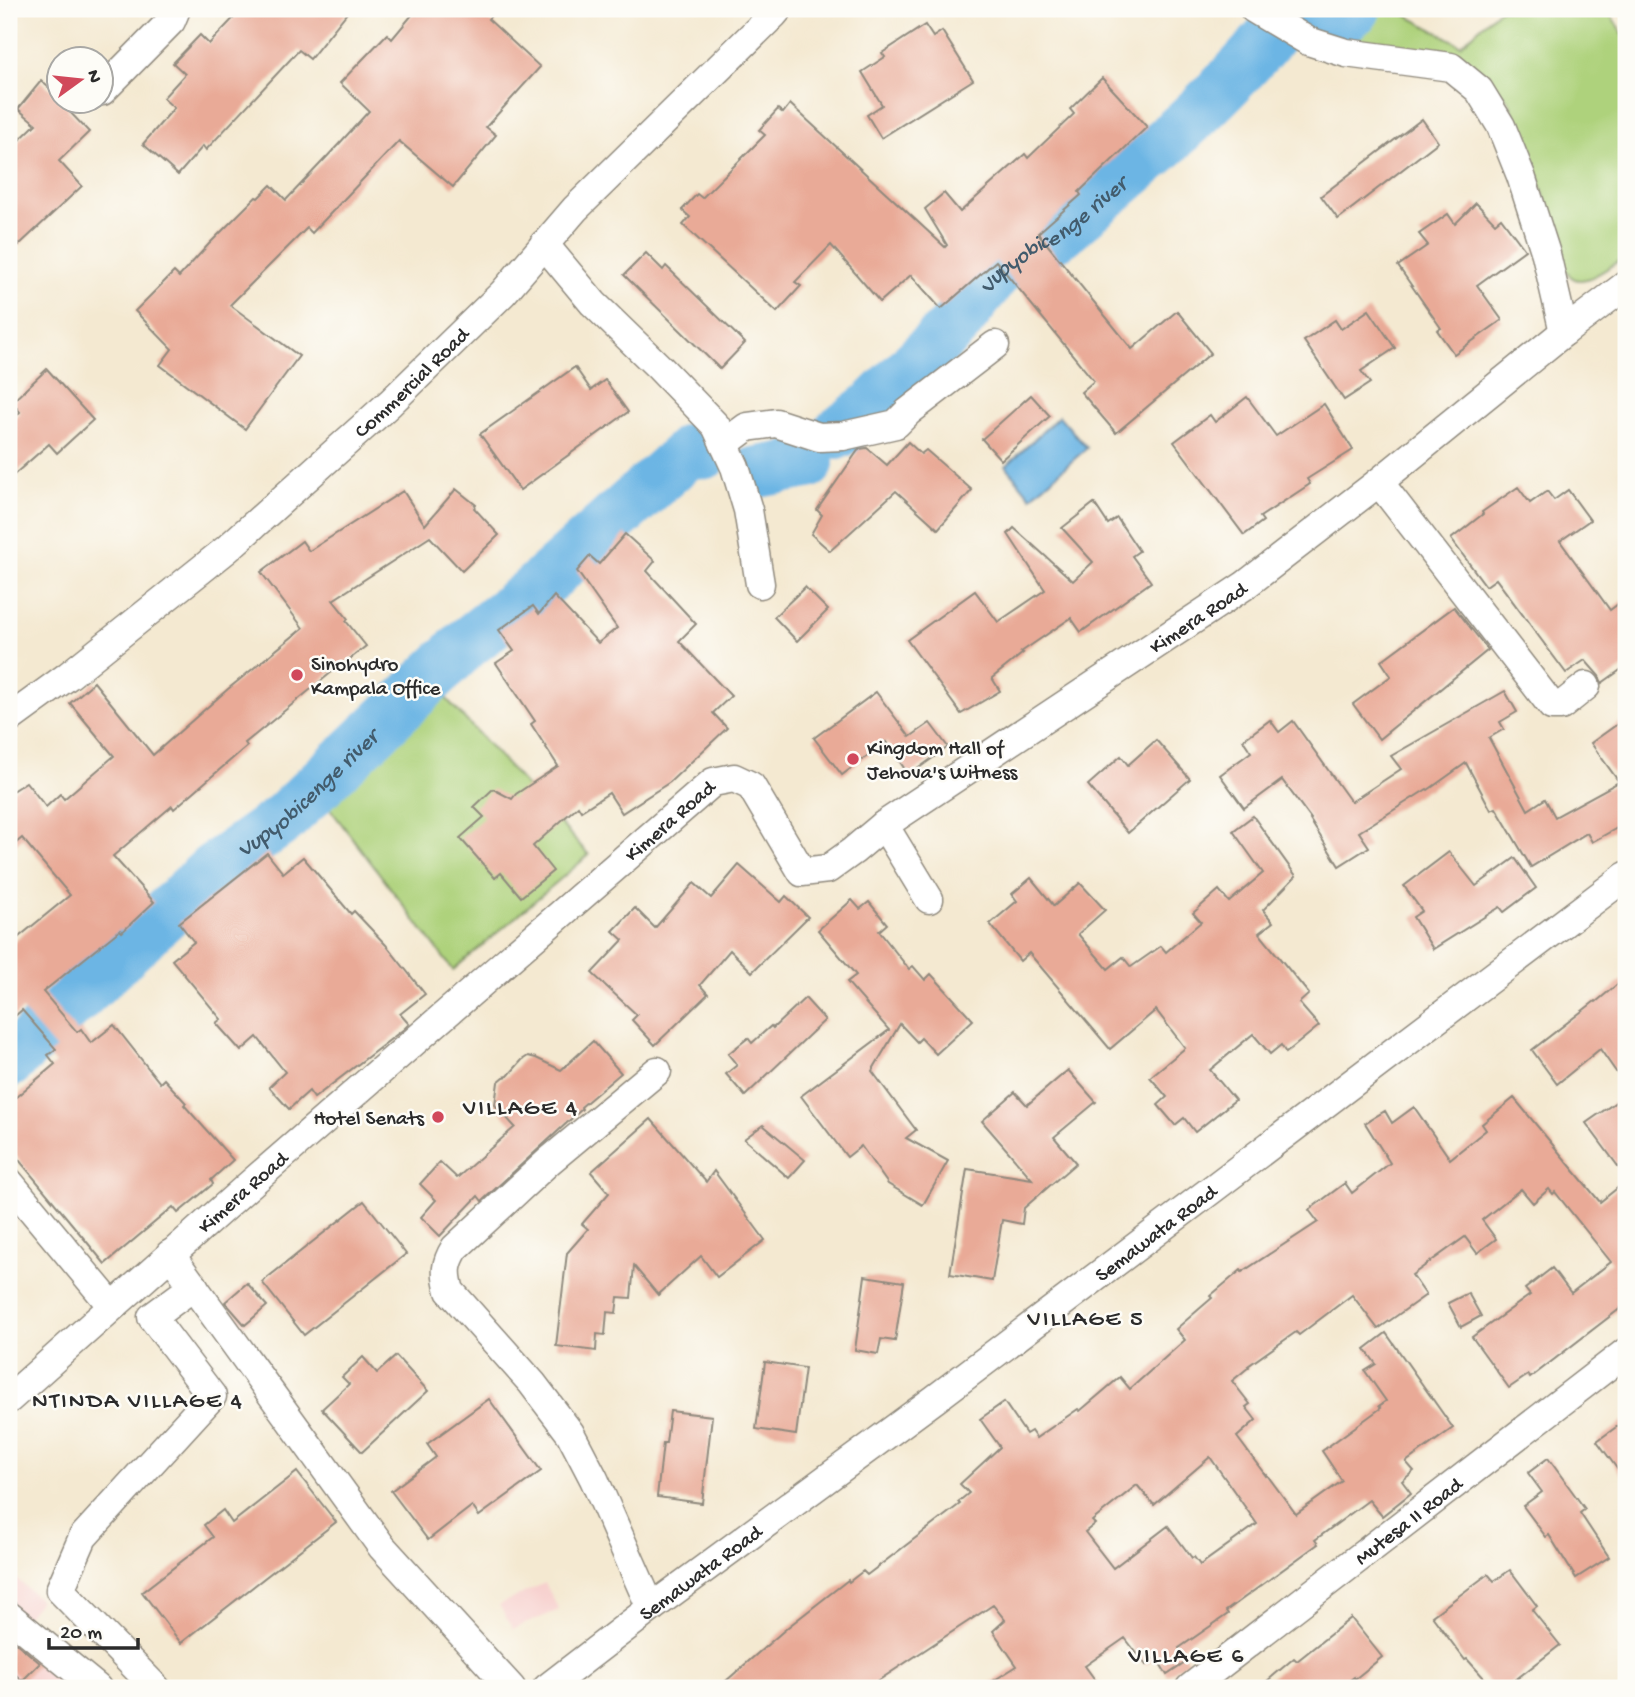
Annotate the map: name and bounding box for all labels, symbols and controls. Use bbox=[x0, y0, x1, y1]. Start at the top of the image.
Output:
north arrow bbox=[46, 46, 116, 116]
text: N bbox=[80, 68, 106, 85]
water label: Vupyobicenge river bbox=[975, 169, 1137, 300]
street label: Commercial Road bbox=[350, 323, 477, 445]
street label: Kimera Road bbox=[1146, 578, 1254, 661]
place label: Sinohydro Kampala Office bbox=[311, 654, 442, 703]
marker: Sinohydro Kampala Office bbox=[289, 667, 305, 683]
water label: Vupyobicenge river bbox=[233, 722, 389, 865]
place label: Kingdom Hall of Jehova's Witness bbox=[867, 738, 1019, 787]
marker: Kingdom Hall of Jehova's Witness bbox=[845, 751, 861, 767]
street label: Kimera Road bbox=[621, 776, 723, 869]
district label: VILLAGE 4 bbox=[462, 1095, 579, 1124]
place label: Hotel Senats bbox=[314, 1108, 425, 1133]
marker: Hotel Senats bbox=[430, 1109, 446, 1125]
street label: Kimera Road bbox=[194, 1147, 296, 1241]
street label: Semawata Road bbox=[1091, 1180, 1225, 1289]
district label: VILLAGE 5 bbox=[1026, 1306, 1145, 1335]
district label: NTINDA VILLAGE 4 bbox=[32, 1388, 244, 1417]
street label: Mutesa II Road bbox=[1351, 1473, 1470, 1572]
street label: Semawata Road bbox=[636, 1520, 770, 1628]
scale bar bbox=[49, 1606, 138, 1650]
text: 20 m bbox=[60, 1622, 102, 1647]
district label: VILLAGE 6 bbox=[1128, 1643, 1245, 1672]

